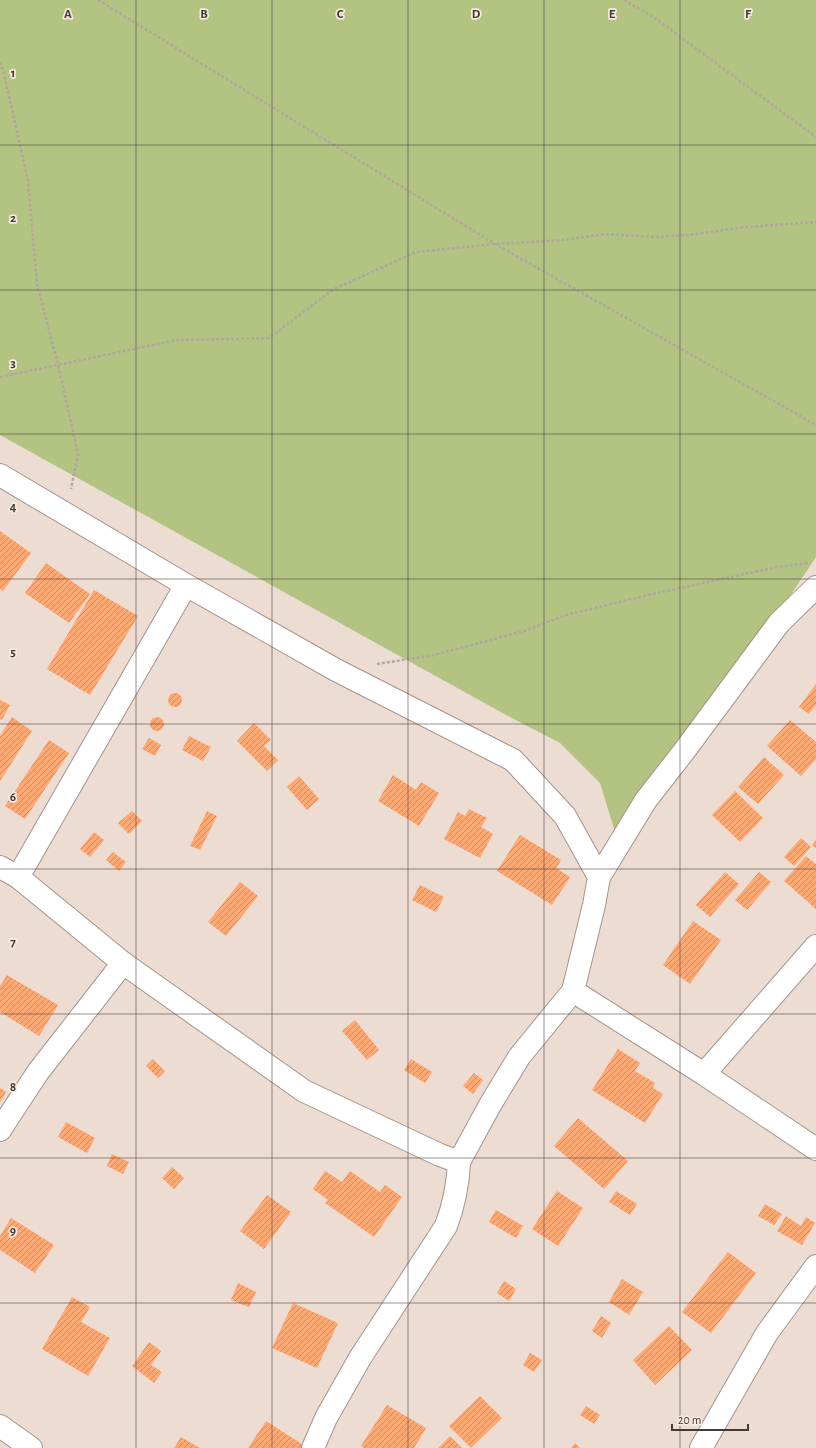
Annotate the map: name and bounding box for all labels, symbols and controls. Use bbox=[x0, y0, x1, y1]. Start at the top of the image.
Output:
text: A bbox=[64, 8, 72, 21]
text: B bbox=[200, 8, 208, 21]
text: C bbox=[337, 8, 344, 21]
text: D bbox=[472, 8, 481, 21]
text: E bbox=[609, 8, 616, 21]
text: F bbox=[745, 8, 752, 21]
text: 1 bbox=[11, 67, 15, 80]
text: 2 bbox=[10, 212, 16, 225]
text: 3 bbox=[10, 357, 16, 370]
text: 4 bbox=[10, 501, 17, 514]
text: 5 bbox=[10, 646, 16, 659]
text: 6 bbox=[10, 791, 16, 804]
text: 7 bbox=[10, 936, 16, 949]
text: 8 bbox=[10, 1081, 16, 1094]
text: 9 bbox=[10, 1225, 16, 1238]
scale bar bbox=[672, 1406, 748, 1432]
text: 20 m bbox=[678, 1414, 701, 1426]

